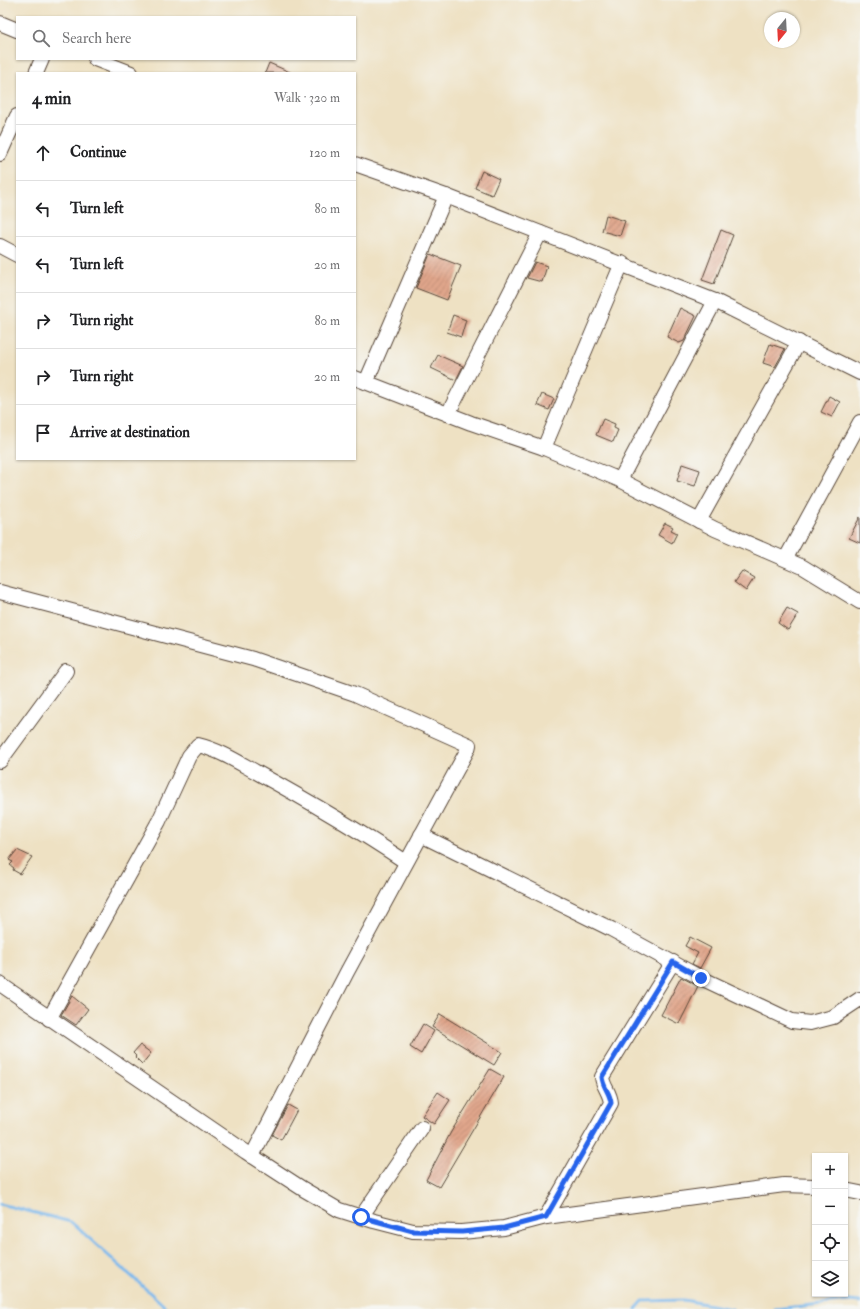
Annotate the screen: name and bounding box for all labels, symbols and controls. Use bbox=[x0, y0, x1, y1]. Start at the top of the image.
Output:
north arrow bbox=[764, 12, 800, 48]
search box bbox=[16, 16, 356, 60]
icon: search bbox=[30, 27, 52, 49]
text: Search here bbox=[62, 29, 131, 48]
text: 4 min bbox=[32, 88, 71, 109]
text: Walk · 320 m bbox=[274, 90, 340, 106]
icon: ahead bbox=[32, 142, 54, 164]
text: Continue bbox=[70, 143, 126, 162]
text: 120 m bbox=[309, 145, 340, 161]
icon: left bbox=[32, 198, 54, 220]
text: Turn left bbox=[70, 199, 124, 218]
text: 80 m bbox=[314, 201, 340, 217]
icon: left bbox=[32, 254, 54, 276]
text: Turn left bbox=[70, 255, 124, 274]
text: 20 m bbox=[314, 257, 340, 273]
icon: right bbox=[32, 310, 54, 332]
text: Turn right bbox=[70, 311, 133, 330]
text: 80 m bbox=[314, 313, 340, 329]
icon: right bbox=[32, 366, 54, 388]
text: Turn right bbox=[70, 367, 133, 386]
text: 20 m bbox=[314, 369, 340, 385]
icon: arrive bbox=[32, 422, 54, 444]
text: Arrive at destination bbox=[70, 423, 190, 442]
route end bbox=[692, 969, 710, 987]
map controls bbox=[812, 1153, 848, 1297]
button: + bbox=[812, 1153, 848, 1189]
button: − bbox=[812, 1189, 848, 1225]
route start bbox=[352, 1208, 370, 1226]
button: locate bbox=[812, 1225, 848, 1261]
button: layers bbox=[812, 1261, 848, 1297]

